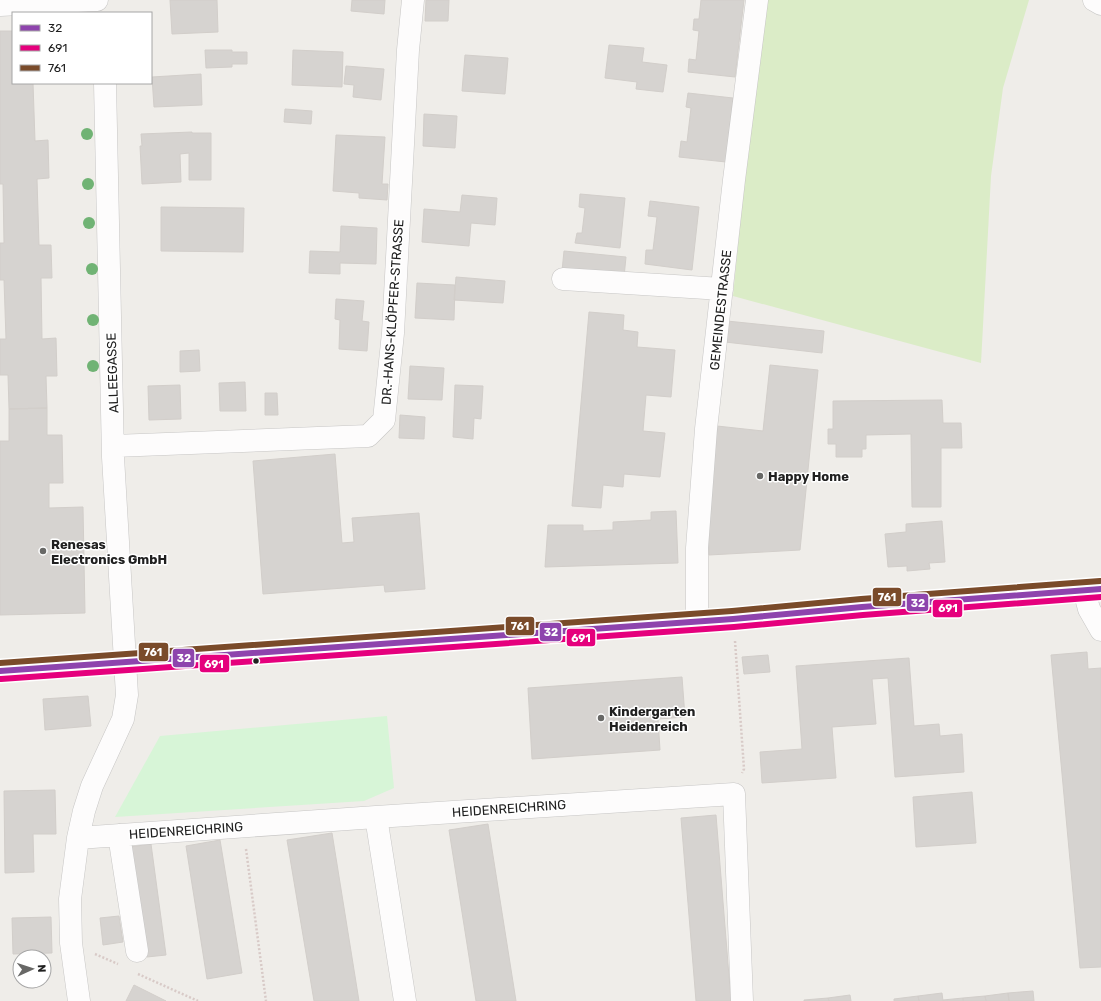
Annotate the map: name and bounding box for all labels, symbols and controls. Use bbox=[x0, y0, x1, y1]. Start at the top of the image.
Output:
legend bbox=[12, 12, 152, 84]
text: 32 bbox=[48, 21, 62, 35]
text: 691 bbox=[48, 41, 68, 55]
text: 761 bbox=[48, 61, 66, 75]
street label: DR.-HANS-KLÖPFER-STRASSE bbox=[379, 219, 406, 405]
street label: GEMEINDESTRASSE bbox=[707, 249, 734, 371]
street label: ALLEEGASSE bbox=[104, 332, 121, 413]
place label: Happy Home bbox=[768, 469, 849, 484]
marker: Happy Home bbox=[755, 471, 765, 481]
place label: Renesas Electronics GmbH bbox=[51, 537, 167, 567]
marker: Renesas Electronics GmbH bbox=[38, 546, 48, 556]
line badge: 761 bbox=[872, 587, 902, 607]
text: 761 bbox=[878, 591, 896, 604]
line badge: 32 bbox=[906, 593, 929, 612]
text: 32 bbox=[911, 597, 925, 610]
line badge: 691 bbox=[932, 599, 963, 618]
text: 691 bbox=[938, 602, 958, 615]
line badge: 761 bbox=[505, 616, 535, 636]
text: 761 bbox=[511, 620, 529, 633]
line badge: 32 bbox=[539, 622, 562, 642]
text: 32 bbox=[544, 626, 558, 639]
line badge: 691 bbox=[566, 628, 596, 647]
text: 691 bbox=[571, 632, 591, 645]
line badge: 761 bbox=[138, 642, 169, 662]
text: 761 bbox=[144, 646, 162, 659]
line badge: 32 bbox=[172, 648, 195, 668]
text: 32 bbox=[177, 652, 191, 665]
line badge: 691 bbox=[199, 654, 230, 673]
unlabelled marker bbox=[251, 656, 261, 666]
text: 691 bbox=[204, 658, 224, 671]
place label: Kindergarten Heidenreich bbox=[609, 704, 695, 734]
marker: Kindergarten Heidenreich bbox=[596, 713, 606, 723]
street label: HEIDENREICHRING bbox=[451, 797, 567, 820]
street label: HEIDENREICHRING bbox=[128, 819, 244, 842]
north arrow bbox=[12, 949, 52, 989]
text: N bbox=[35, 964, 48, 973]

